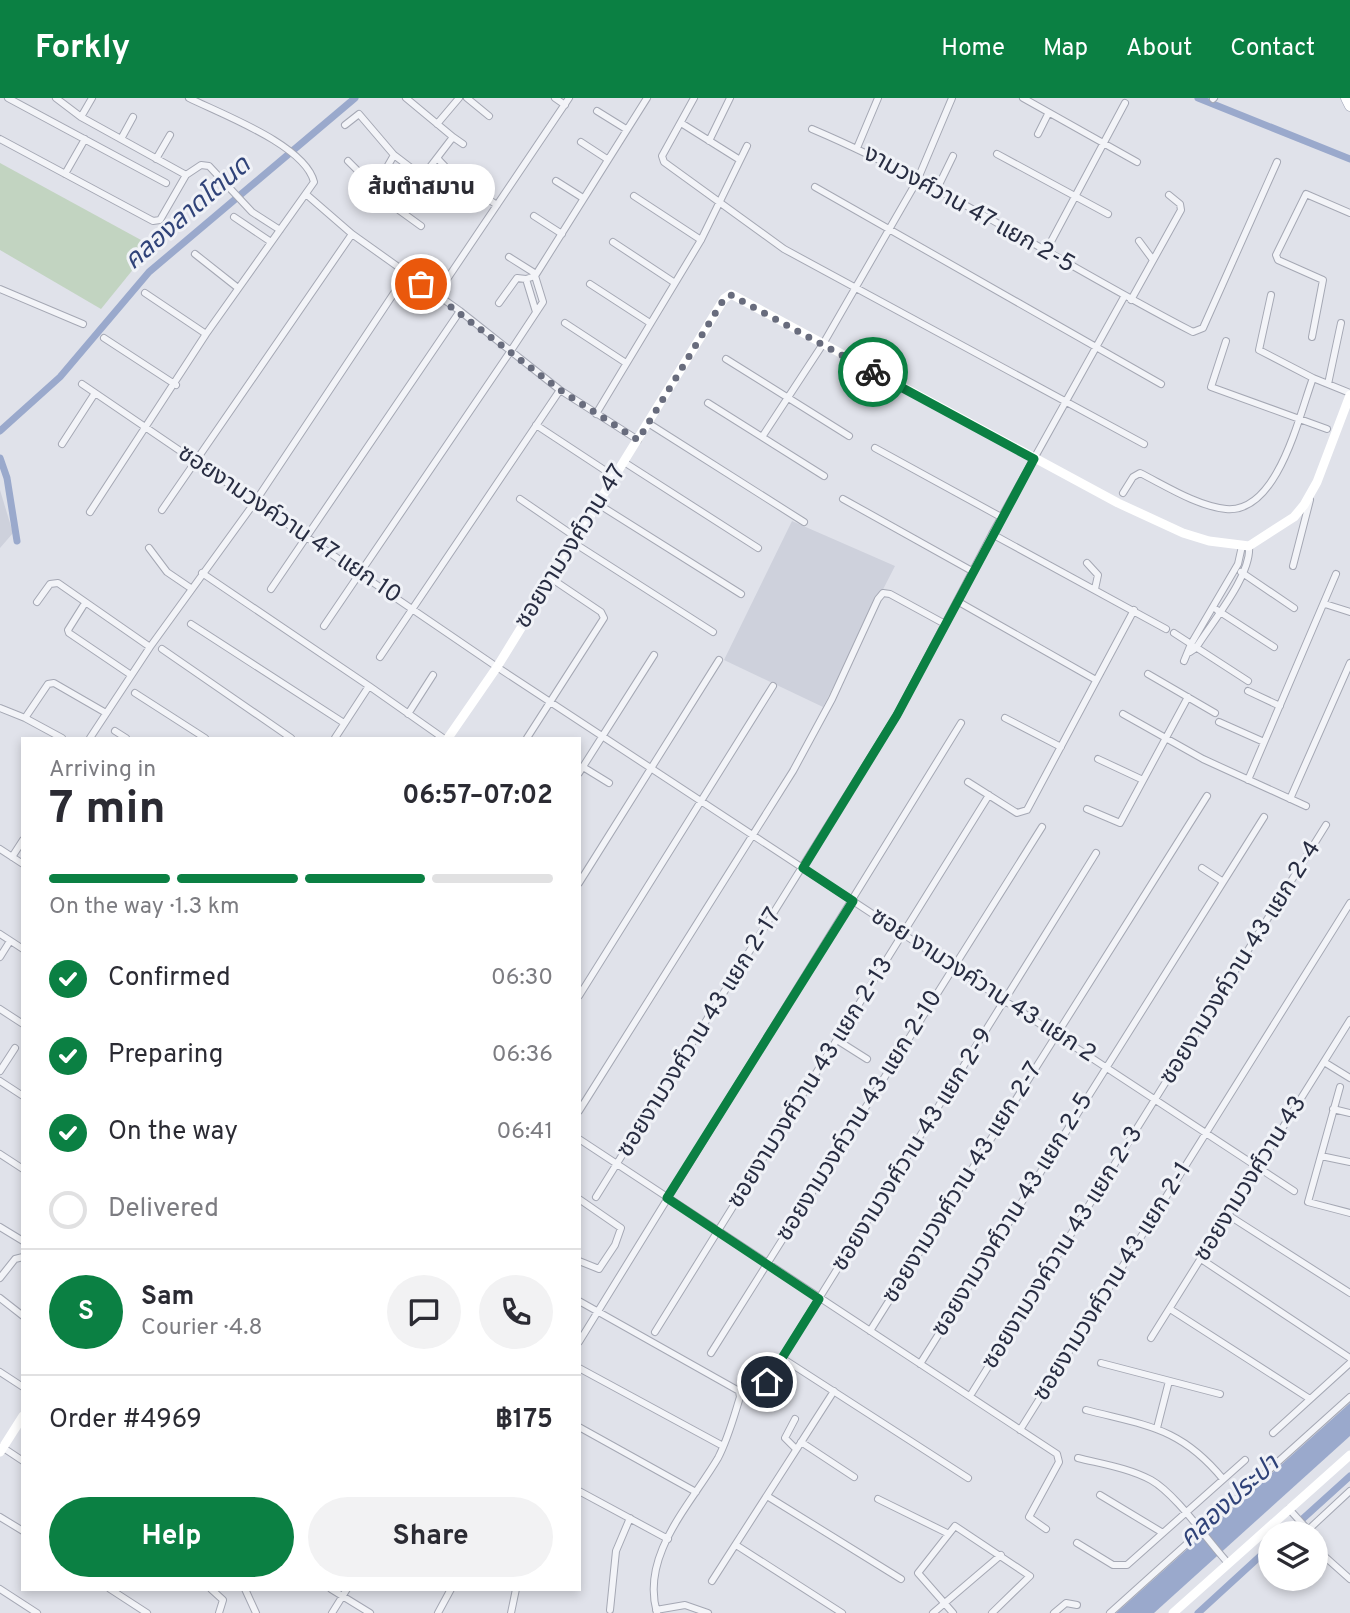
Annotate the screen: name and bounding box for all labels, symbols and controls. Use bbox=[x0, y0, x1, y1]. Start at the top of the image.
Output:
text: Forkly bbox=[35, 28, 130, 70]
text: Home bbox=[941, 34, 1005, 64]
text: Map bbox=[1043, 34, 1088, 64]
text: About bbox=[1126, 34, 1192, 64]
text: Contact bbox=[1230, 34, 1315, 64]
street label: งามวงศ์วาน 47 แยก 2-5 bbox=[858, 139, 1080, 281]
water label: คลองลาดโตนด bbox=[118, 149, 259, 278]
callout: ส้มตำสมาน bbox=[348, 165, 494, 214]
text: ส้มตำสมาน bbox=[368, 174, 475, 203]
pin bbox=[391, 254, 451, 314]
icon: bag bbox=[402, 265, 440, 303]
courier bbox=[838, 337, 908, 407]
icon: bike bbox=[854, 353, 892, 391]
street label: ซอยงามวงค์วาน 47 แยก 10 bbox=[171, 439, 407, 611]
street label: ซอยงามวงศ์วาน 47 bbox=[509, 460, 633, 634]
text: Arriving in bbox=[49, 756, 156, 785]
text: 06:57–07:02 bbox=[402, 780, 553, 813]
text: 7 min bbox=[49, 781, 166, 840]
street label: ซอยงามวงค์วาน 43 แยก 2-4 bbox=[1154, 836, 1328, 1090]
text: On the way · 1.3 km bbox=[49, 893, 240, 922]
street label: ซอย งามวงค์วาน 43 แยก 2 bbox=[865, 902, 1101, 1070]
street label: ซอยงามวงศ์วาน 43 แยก 2-17 bbox=[611, 903, 789, 1163]
street label: ซอยงามวงศ์วาน 43 แยก 2-13 bbox=[721, 952, 901, 1214]
icon: check bbox=[49, 960, 87, 998]
text: Confirmed bbox=[108, 962, 231, 995]
text: 06:30 bbox=[491, 964, 553, 993]
street label: ซอยงามวงค์วาน 43 แยก 2-10 bbox=[770, 985, 950, 1247]
street label: ซอยงามวงศ์วาน 43 แยก 2-9 bbox=[826, 1023, 1000, 1277]
icon: check bbox=[49, 1037, 87, 1075]
text: Preparing bbox=[108, 1039, 223, 1072]
text: 06:36 bbox=[492, 1041, 553, 1070]
street label: ซอยงามวงศ์วาน 43 แยก 2-7 bbox=[877, 1057, 1049, 1309]
street label: ซอยงามวงศ์วาน 43 แยก 2-5 bbox=[926, 1088, 1100, 1342]
street label: ซอยงามวงศ์วาน 43 bbox=[1188, 1091, 1314, 1267]
icon: check bbox=[49, 1114, 87, 1152]
text: On the way bbox=[108, 1116, 238, 1149]
text: 06:41 bbox=[496, 1118, 553, 1147]
street label: ซอยงามวงค์วาน 43 แยก 2-3 bbox=[976, 1121, 1150, 1375]
street label: ซอยงามวงศ์วาน 43 แยก 2-1 bbox=[1027, 1157, 1199, 1407]
text: Delivered bbox=[108, 1193, 219, 1226]
button: chat bbox=[387, 1275, 461, 1349]
button: phone bbox=[479, 1275, 553, 1349]
text: Sam bbox=[141, 1281, 194, 1314]
text: S bbox=[78, 1296, 94, 1329]
text: Courier · 4.8 bbox=[141, 1314, 262, 1343]
pin bbox=[737, 1352, 797, 1412]
icon: home bbox=[748, 1363, 786, 1401]
text: Order #4969 bbox=[49, 1404, 202, 1437]
text: ฿175 bbox=[495, 1404, 553, 1437]
water label: คลองประปา bbox=[1173, 1448, 1288, 1555]
button: Help bbox=[49, 1497, 294, 1577]
button: Share bbox=[308, 1497, 553, 1577]
map controls bbox=[1258, 1521, 1328, 1591]
button: layers bbox=[1258, 1521, 1328, 1591]

